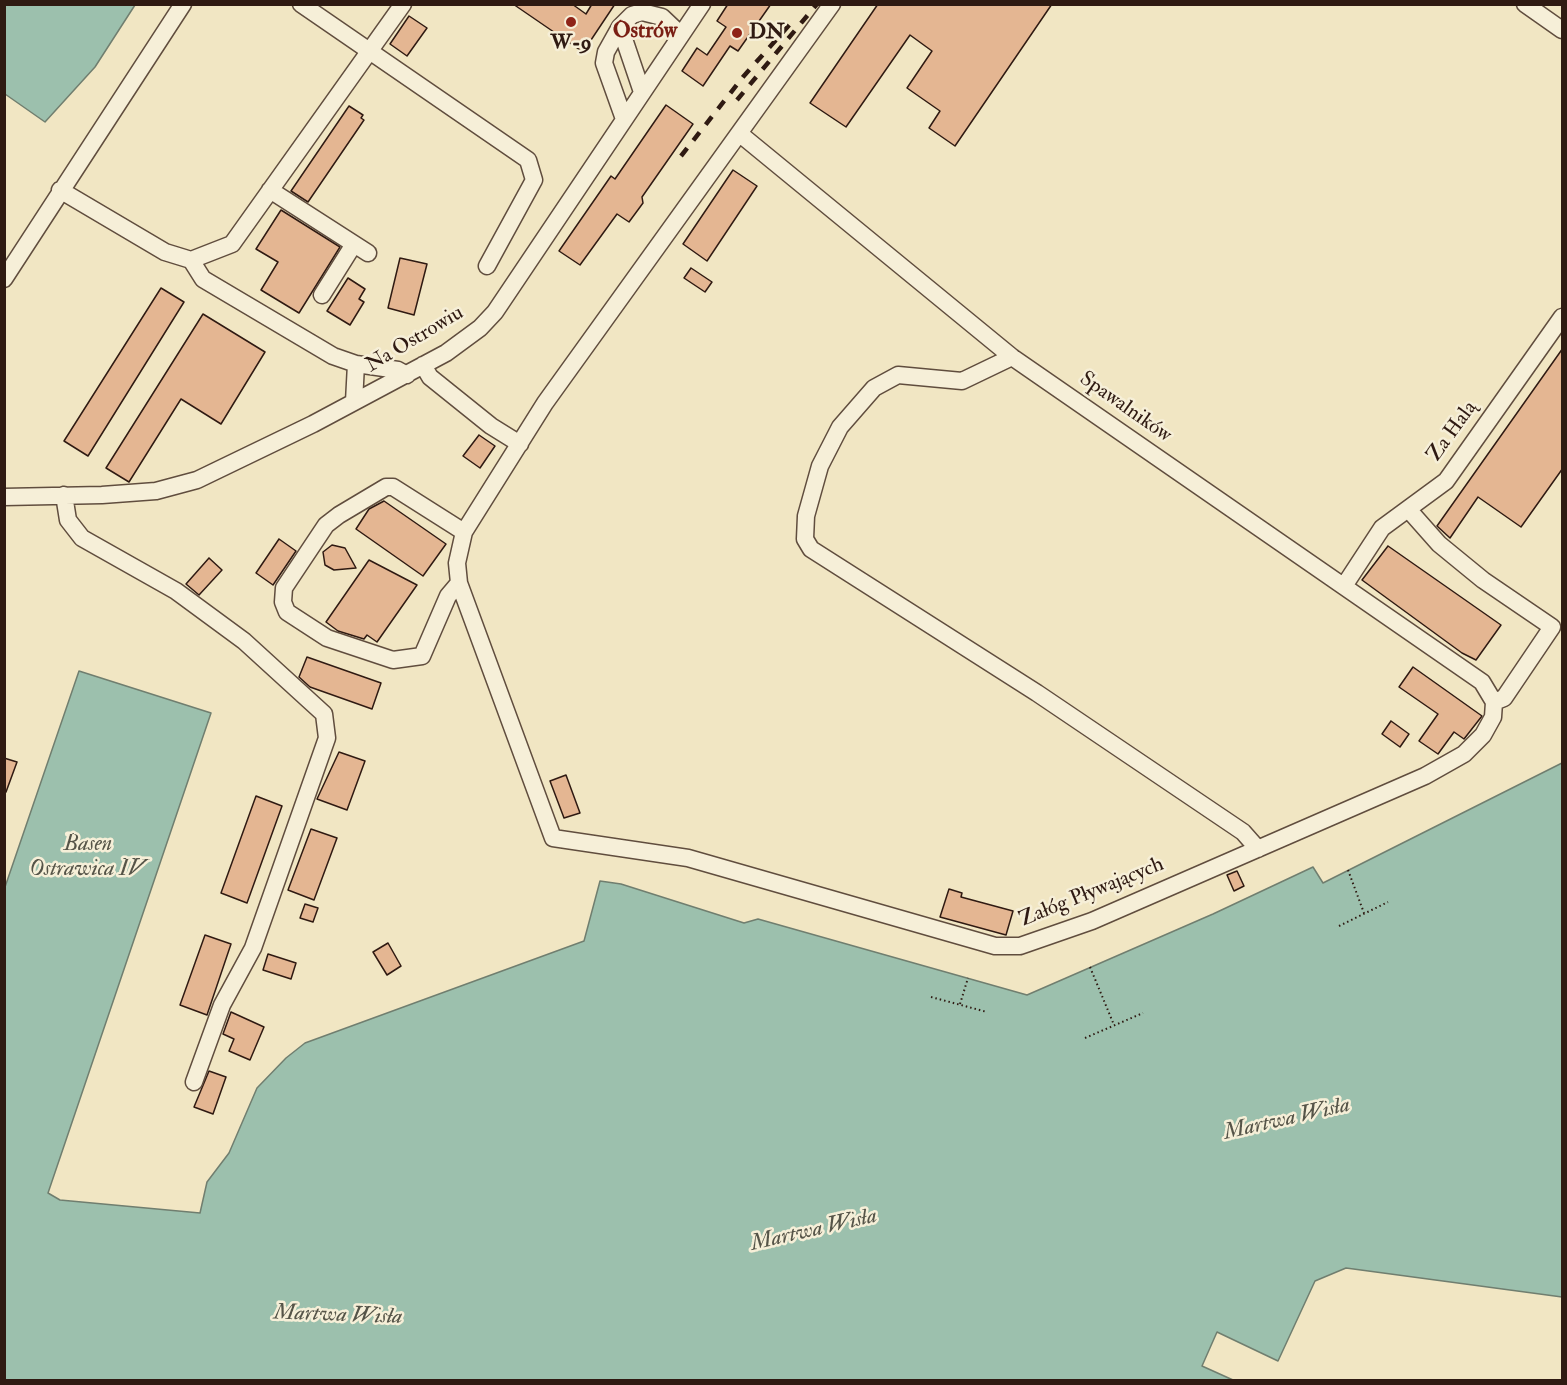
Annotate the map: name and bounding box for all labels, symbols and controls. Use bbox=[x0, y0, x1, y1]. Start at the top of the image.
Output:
marker: W-9 bbox=[564, 15, 578, 29]
district label: Ostrów bbox=[613, 19, 677, 45]
place label: DN bbox=[749, 20, 785, 46]
marker: DN bbox=[730, 26, 744, 40]
place label: W-9 bbox=[550, 31, 592, 57]
street label: Na Ostrowiu bbox=[362, 301, 468, 379]
street label: Spawalników bbox=[1074, 367, 1176, 449]
street label: Za Halą bbox=[1423, 397, 1483, 467]
water label: Basen Ostrawica IV bbox=[29, 832, 147, 884]
street label: Załóg Pływających bbox=[1016, 853, 1168, 933]
water label: Martwa Wisła bbox=[1221, 1093, 1353, 1147]
water label: Martwa Wisła bbox=[748, 1204, 880, 1258]
water label: Martwa Wisła bbox=[273, 1301, 403, 1331]

